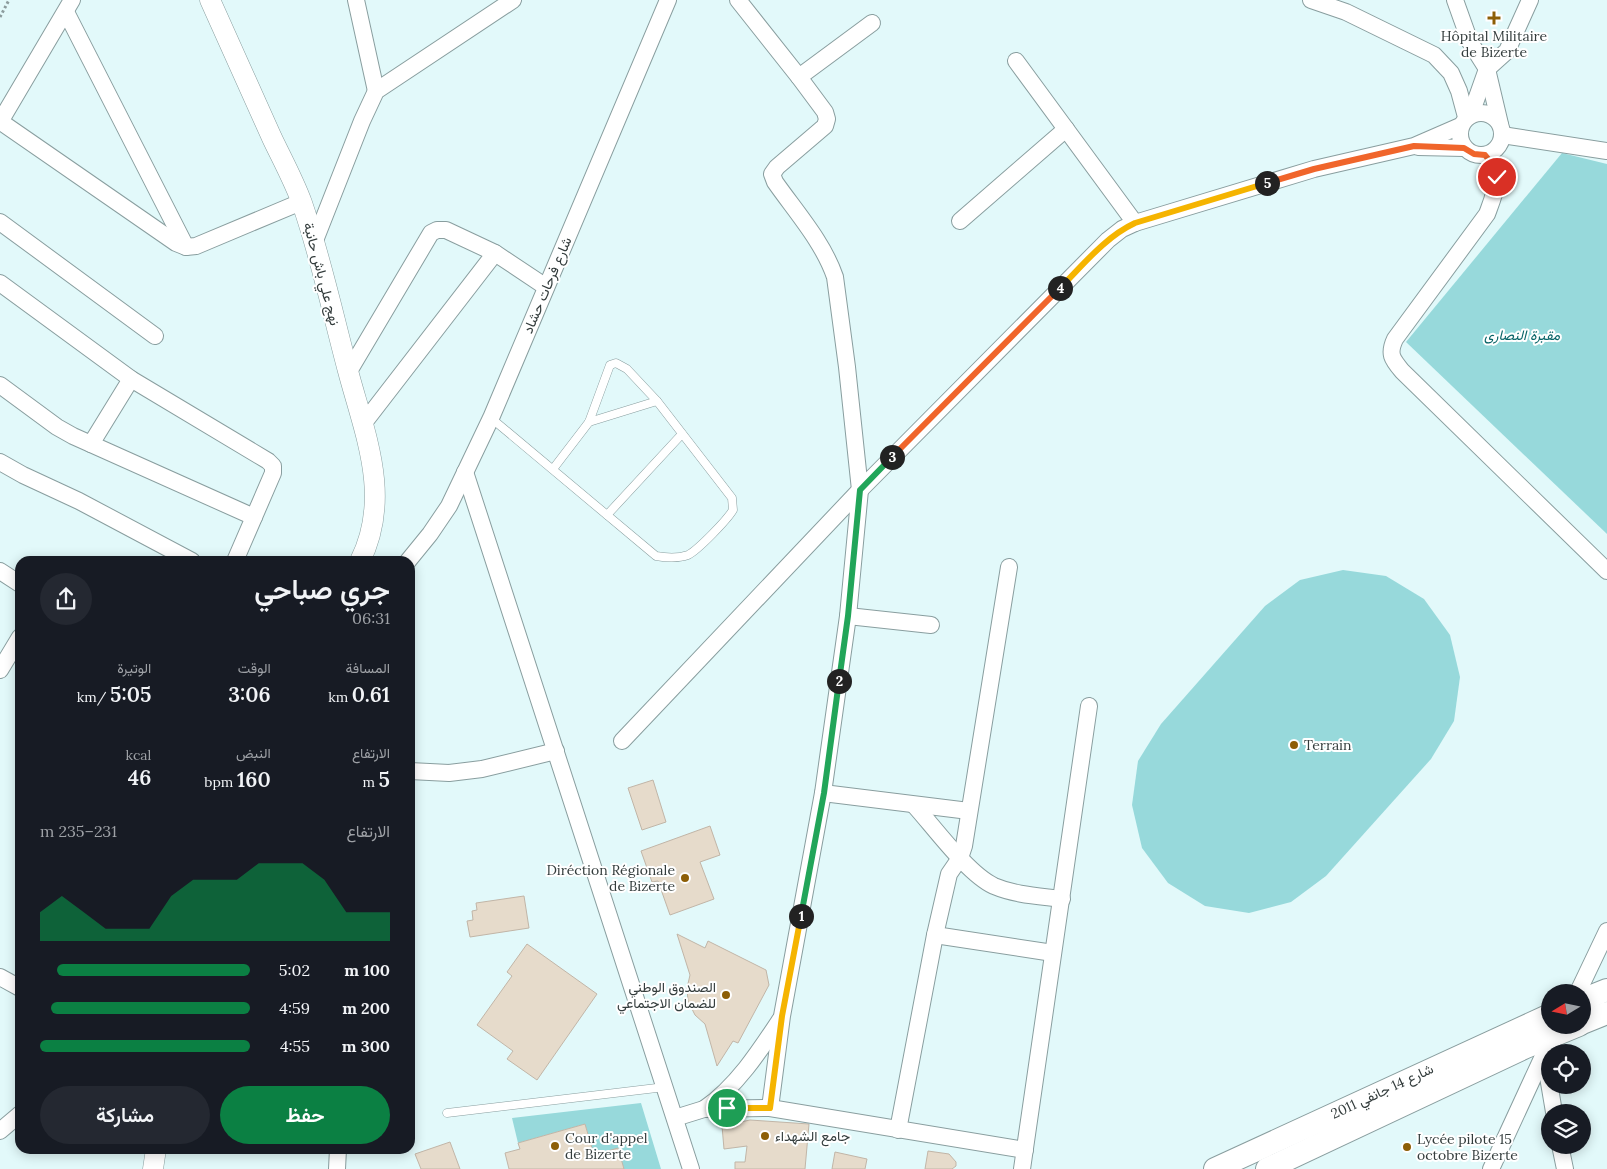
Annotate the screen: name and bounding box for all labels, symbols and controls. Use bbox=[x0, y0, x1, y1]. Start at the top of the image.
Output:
marker: Hôpital Militaire de Bizerte bbox=[1487, 11, 1501, 25]
place label: Hôpital Militaire de Bizerte bbox=[1441, 27, 1548, 61]
pin bbox=[1476, 156, 1518, 198]
icon: check bbox=[1483, 163, 1511, 191]
pin: 5 bbox=[1254, 170, 1280, 196]
text: 5 bbox=[1264, 174, 1271, 192]
street label: نهج علي باش حانبة bbox=[297, 220, 344, 328]
street label: شارع فرحات حشاد bbox=[519, 234, 577, 337]
pin: 4 bbox=[1048, 276, 1072, 300]
text: 4 bbox=[1057, 279, 1064, 297]
park label: مقبرة النصارى bbox=[1484, 326, 1561, 344]
pin: 3 bbox=[880, 444, 904, 470]
text: 3 bbox=[889, 448, 896, 466]
text: جري صباحي bbox=[254, 571, 390, 607]
button: share bbox=[40, 573, 92, 625]
text: 06:31 bbox=[352, 608, 390, 628]
text: الوتيرة bbox=[117, 659, 151, 677]
text: الوقت bbox=[238, 659, 271, 677]
text: المسافة bbox=[346, 659, 390, 677]
pin: 2 bbox=[826, 668, 852, 694]
text: 2 bbox=[836, 672, 843, 690]
text: 5:05 bbox=[110, 681, 151, 708]
text: 3:06 bbox=[228, 681, 271, 708]
text: 0.61 bbox=[352, 681, 390, 708]
text: /km bbox=[77, 688, 110, 706]
text: km bbox=[328, 688, 352, 706]
place label: Terrain bbox=[1304, 736, 1352, 754]
marker: Terrain bbox=[1288, 739, 1300, 751]
text: النبض bbox=[236, 744, 271, 762]
text: الارتفاع bbox=[352, 744, 390, 762]
text: kcal bbox=[125, 746, 151, 764]
text: 46 bbox=[128, 764, 151, 791]
text: 160 bbox=[237, 766, 271, 793]
text: 5 bbox=[379, 766, 390, 793]
text: bpm bbox=[204, 773, 237, 791]
text: m bbox=[362, 773, 379, 791]
text: 231–235 m bbox=[40, 821, 117, 841]
text: الارتفاع bbox=[347, 821, 390, 841]
place label: Diréction Régionale de Bizerte bbox=[546, 861, 675, 895]
marker: Diréction Régionale de Bizerte bbox=[679, 872, 691, 884]
pin: 1 bbox=[788, 904, 814, 928]
text: 1 bbox=[799, 907, 804, 925]
text: 5:02 bbox=[279, 960, 310, 980]
text: 100 m bbox=[344, 960, 390, 980]
place label: الصندوق الوطني للضمان الاجتماعي bbox=[617, 978, 716, 1015]
north arrow bbox=[1541, 984, 1591, 1034]
map controls bbox=[1541, 984, 1591, 1154]
marker: الصندوق الوطني للضمان الاجتماعي bbox=[720, 989, 732, 1001]
text: 4:59 bbox=[279, 998, 310, 1018]
text: 200 m bbox=[342, 998, 390, 1018]
text: 4:55 bbox=[280, 1036, 310, 1056]
text: 300 m bbox=[342, 1036, 390, 1056]
button: locate bbox=[1541, 1044, 1591, 1094]
street label: شارع 14 جانفي 2011 bbox=[1328, 1059, 1438, 1125]
button: مشاركة bbox=[40, 1086, 210, 1144]
button: حفظ bbox=[220, 1086, 390, 1144]
pin bbox=[706, 1087, 748, 1129]
icon: arrive bbox=[713, 1094, 741, 1122]
button: layers bbox=[1541, 1104, 1591, 1154]
place label: جامع الشهداء bbox=[775, 1127, 850, 1147]
place label: Cour d'appel de Bizerte bbox=[565, 1129, 648, 1163]
marker: جامع الشهداء bbox=[759, 1130, 771, 1142]
place label: Lycée pilote 15 octobre Bizerte bbox=[1417, 1130, 1518, 1164]
marker: Cour d'appel de Bizerte bbox=[549, 1140, 561, 1152]
marker: Lycée pilote 15 octobre Bizerte bbox=[1401, 1141, 1413, 1153]

